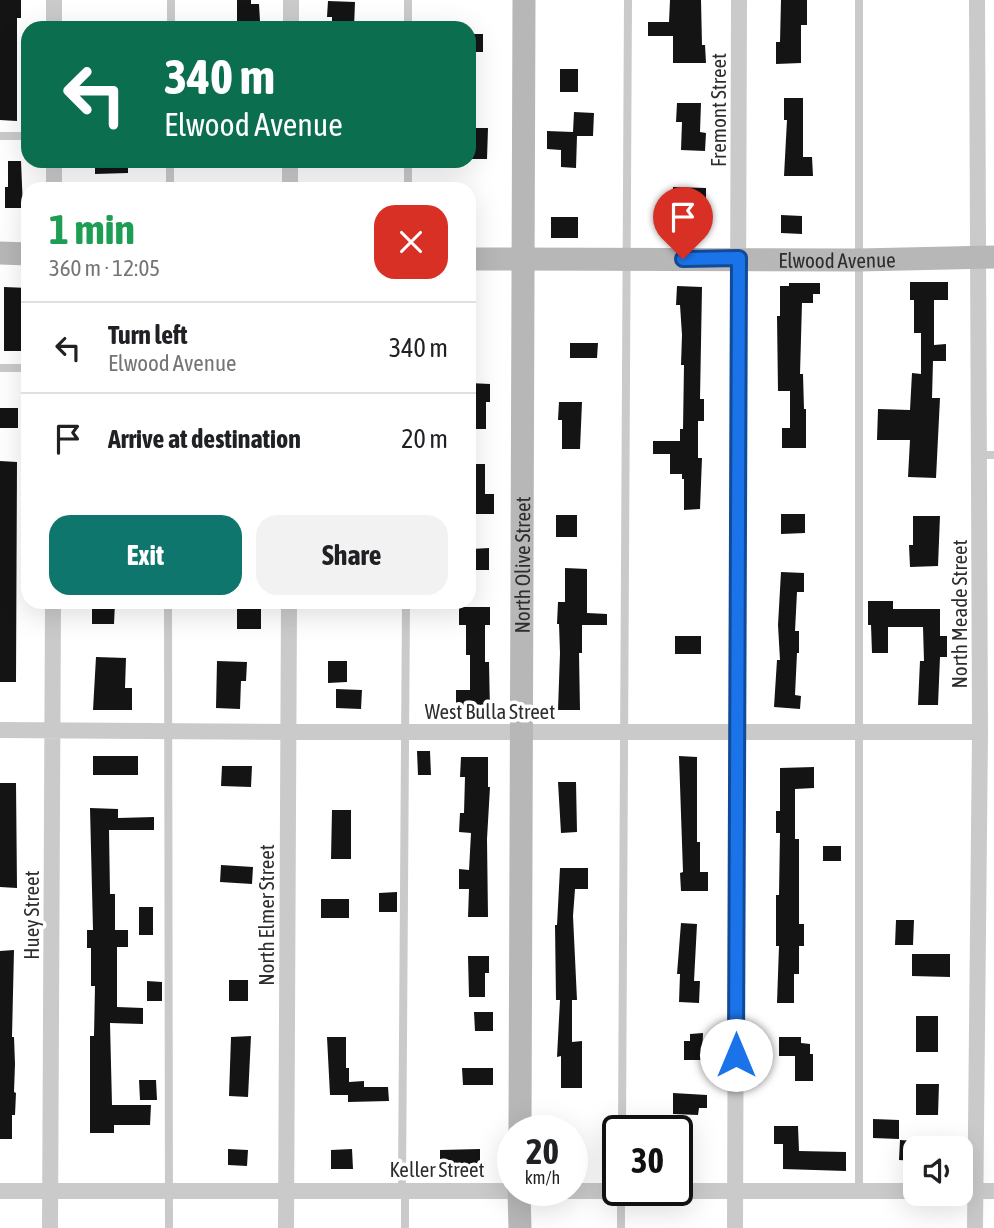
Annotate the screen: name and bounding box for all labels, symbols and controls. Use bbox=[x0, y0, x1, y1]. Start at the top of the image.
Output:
text: 340 m bbox=[164, 48, 275, 104]
icon: left bbox=[49, 49, 140, 140]
street label: Fremont Street bbox=[706, 53, 730, 167]
text: Elwood Avenue bbox=[164, 106, 343, 143]
pin bbox=[653, 187, 713, 259]
icon: arrive bbox=[664, 198, 702, 236]
text: 1 min bbox=[49, 205, 135, 253]
button: close bbox=[374, 205, 448, 279]
street label: Elwood Avenue bbox=[778, 247, 896, 272]
text: 360 m · 12:05 bbox=[49, 255, 160, 281]
text: Turn left bbox=[108, 320, 188, 350]
icon: left bbox=[49, 329, 87, 367]
text: 340 m bbox=[389, 333, 448, 363]
text: Elwood Avenue bbox=[108, 350, 237, 376]
icon: arrive bbox=[49, 420, 87, 458]
text: Arrive at destination bbox=[108, 424, 301, 454]
text: 20 m bbox=[401, 424, 448, 454]
street label: North Olive Street bbox=[510, 496, 534, 634]
button: Exit bbox=[49, 515, 242, 595]
button: Share bbox=[256, 515, 448, 595]
street label: North Meade Street bbox=[947, 539, 971, 689]
street label: West Bulla Street bbox=[425, 699, 555, 723]
street label: North Elmer Street bbox=[254, 844, 278, 986]
street label: Huey Street bbox=[19, 870, 43, 960]
position arrow bbox=[699, 1018, 773, 1092]
speed limit sign: 30 bbox=[602, 1115, 693, 1206]
text: 20 bbox=[526, 1131, 559, 1171]
map controls bbox=[903, 1136, 973, 1206]
button: sound bbox=[903, 1136, 973, 1206]
street label: Keller Street bbox=[389, 1157, 485, 1181]
text: km/h bbox=[525, 1167, 560, 1188]

